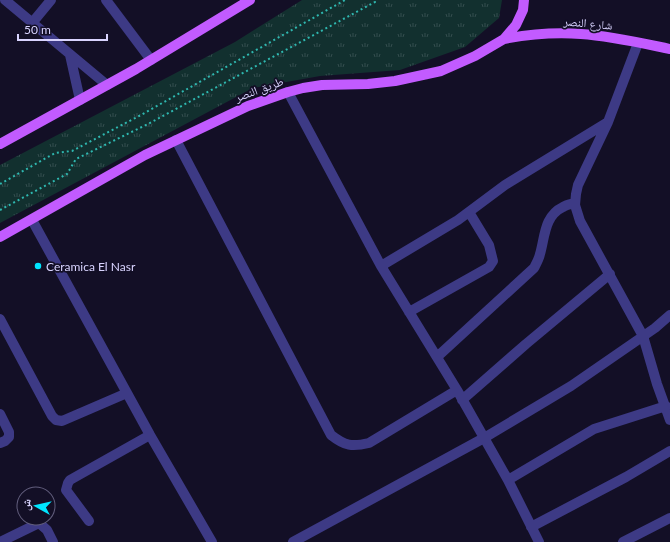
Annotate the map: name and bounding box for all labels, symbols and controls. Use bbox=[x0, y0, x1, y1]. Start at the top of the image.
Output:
street label: شارع النصر bbox=[562, 13, 613, 34]
scale bar bbox=[18, 16, 107, 42]
text: 50 m bbox=[24, 22, 51, 37]
street label: طريق النصر bbox=[232, 73, 286, 105]
place label: Ceramica El Nasr bbox=[46, 259, 136, 274]
marker: Ceramica El Nasr bbox=[33, 261, 43, 271]
north arrow bbox=[16, 486, 56, 526]
text: ش bbox=[18, 498, 35, 512]

